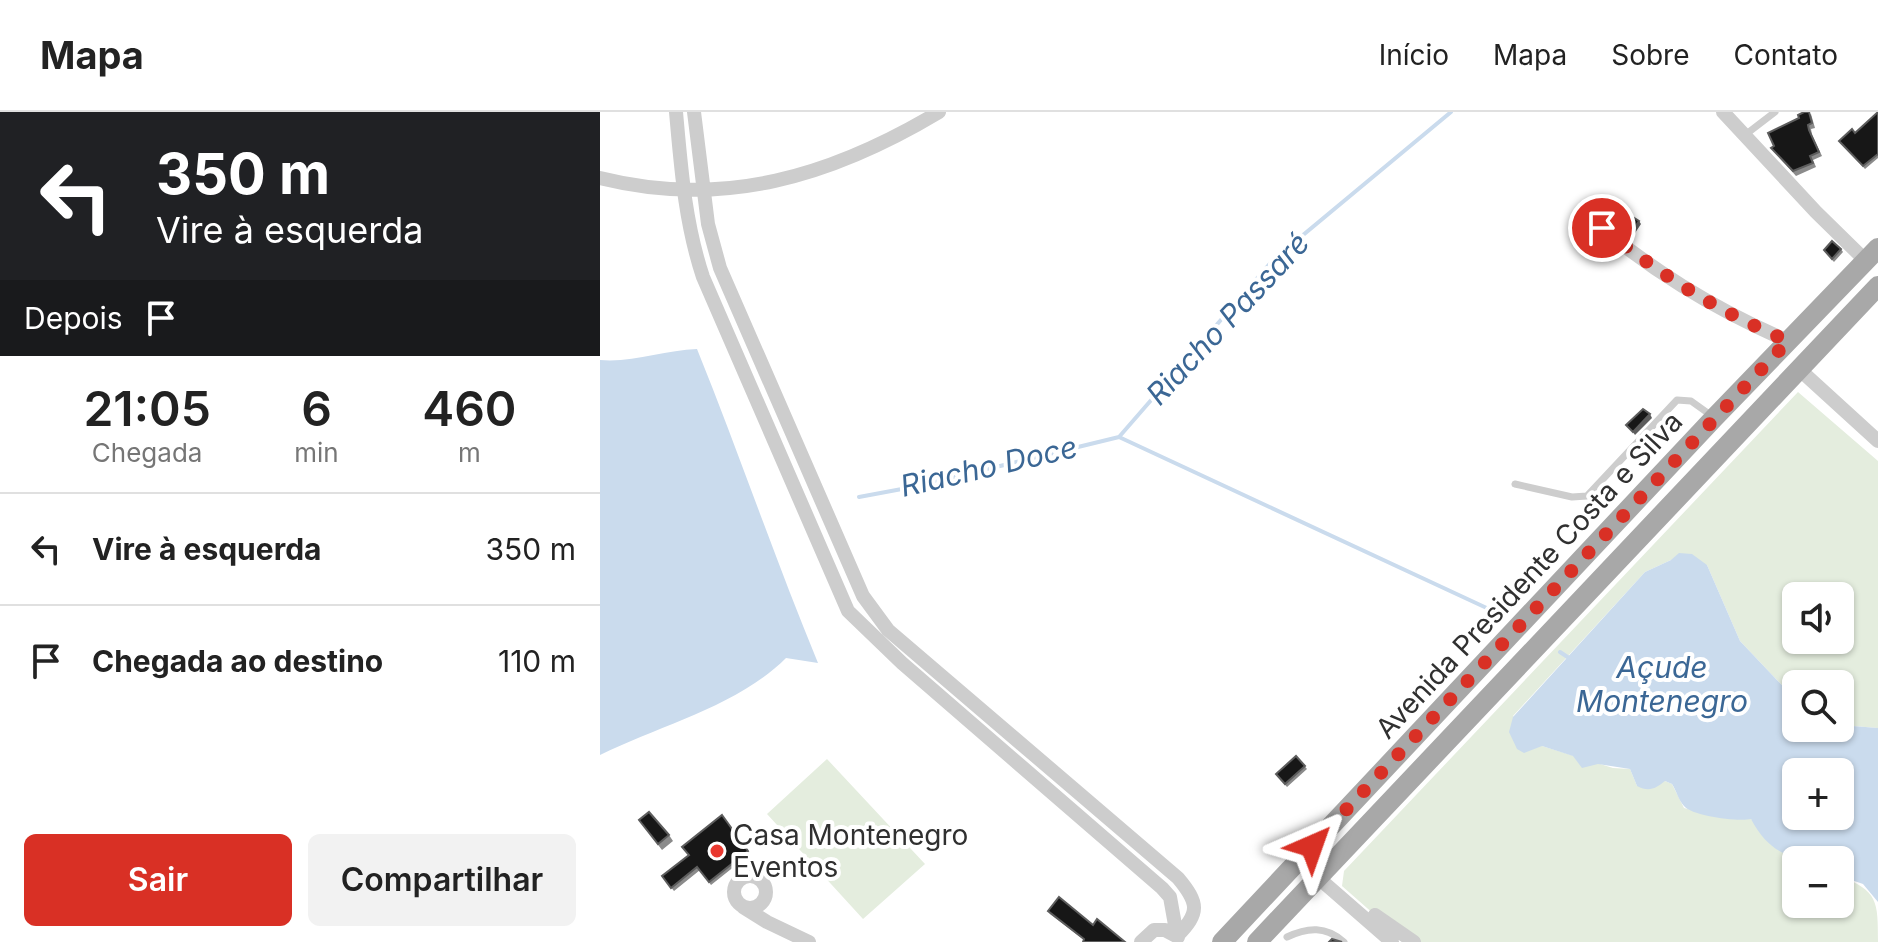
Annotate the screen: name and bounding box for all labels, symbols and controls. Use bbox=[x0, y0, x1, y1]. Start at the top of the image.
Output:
text: Mapa bbox=[40, 32, 144, 78]
text: Início bbox=[1379, 38, 1449, 72]
text: Mapa bbox=[1493, 38, 1567, 72]
text: Sobre bbox=[1611, 38, 1690, 72]
text: Contato bbox=[1734, 38, 1838, 72]
text: 350 m bbox=[156, 140, 330, 208]
icon: left bbox=[24, 144, 128, 248]
pin bbox=[1568, 194, 1636, 262]
icon: arrive bbox=[1580, 206, 1624, 250]
text: Vire à esquerda bbox=[156, 208, 424, 252]
water label: Riacho Passaré bbox=[1138, 225, 1316, 412]
icon: arrive bbox=[139, 296, 183, 340]
text: Depois bbox=[24, 300, 123, 336]
text: 21:05 bbox=[83, 379, 211, 438]
text: 6 bbox=[301, 379, 332, 438]
text: 460 bbox=[422, 379, 517, 438]
street label: Avenida Presidente Costa e Silva bbox=[1369, 405, 1689, 745]
water label: Riacho Doce bbox=[897, 428, 1081, 504]
text: Chegada bbox=[92, 437, 202, 468]
text: min bbox=[294, 437, 339, 468]
text: m bbox=[458, 437, 481, 468]
icon: left bbox=[24, 527, 68, 571]
text: Vire à esquerda bbox=[92, 531, 321, 567]
text: 350 m bbox=[486, 531, 576, 567]
map controls bbox=[1782, 582, 1854, 918]
button: sound bbox=[1782, 582, 1854, 654]
icon: arrive bbox=[24, 639, 68, 683]
text: Chegada ao destino bbox=[92, 643, 383, 679]
text: 110 m bbox=[498, 643, 576, 679]
water label: Açude Montenegro bbox=[1576, 649, 1748, 719]
button: search bbox=[1782, 670, 1854, 742]
button: + bbox=[1782, 758, 1854, 830]
position arrow bbox=[1270, 804, 1354, 888]
place label: Casa Montenegro Eventos bbox=[733, 818, 968, 884]
button: Sair bbox=[24, 834, 292, 926]
button: Compartilhar bbox=[308, 834, 576, 926]
marker: Casa Montenegro Eventos bbox=[708, 842, 726, 860]
button: − bbox=[1782, 846, 1854, 918]

